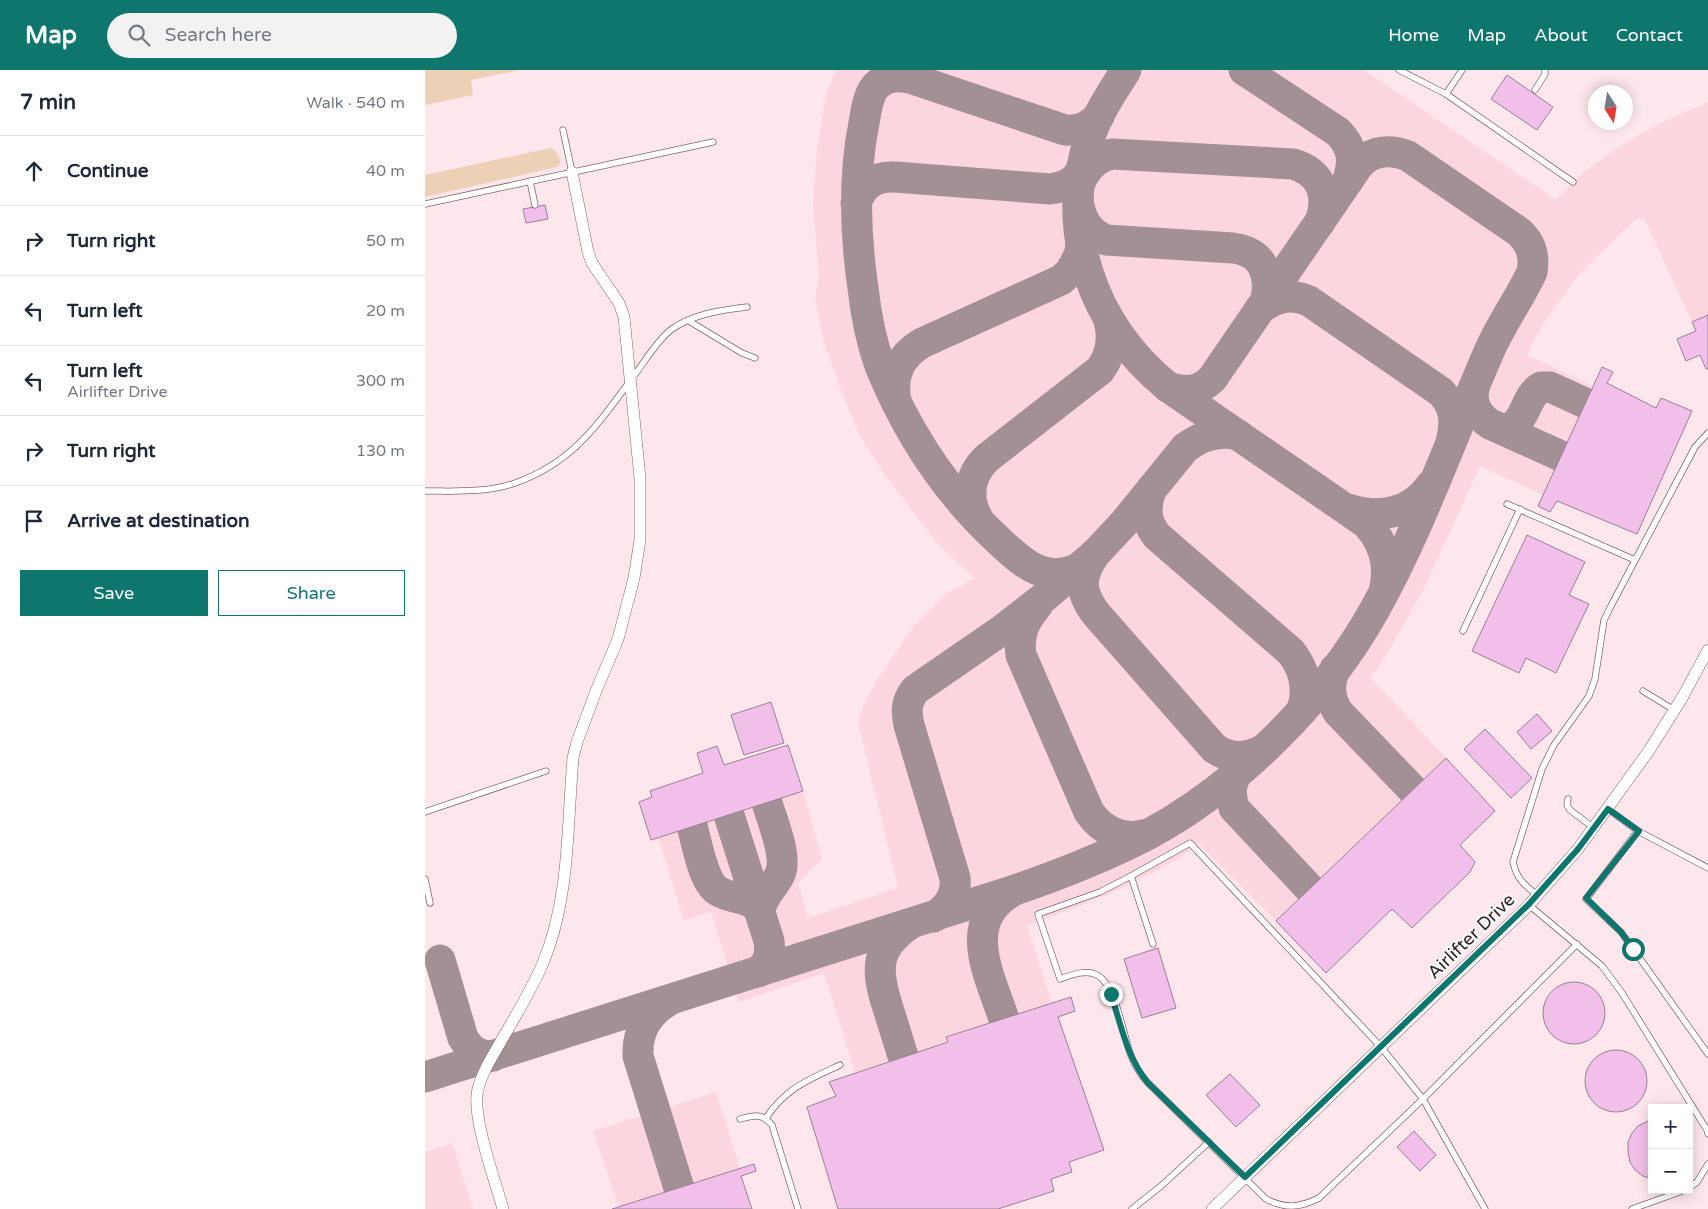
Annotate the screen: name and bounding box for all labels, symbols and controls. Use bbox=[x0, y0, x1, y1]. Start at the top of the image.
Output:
search box bbox=[107, 13, 457, 58]
text: Map bbox=[25, 21, 77, 50]
icon: search bbox=[125, 21, 153, 49]
text: Search here bbox=[165, 24, 272, 46]
text: Home bbox=[1388, 24, 1439, 46]
text: Map bbox=[1467, 24, 1506, 46]
text: About bbox=[1534, 24, 1588, 46]
text: Contact bbox=[1616, 24, 1683, 46]
north arrow bbox=[1588, 85, 1633, 130]
text: 7 min bbox=[20, 90, 76, 115]
text: Walk · 540 m bbox=[306, 93, 405, 113]
icon: ahead bbox=[20, 157, 48, 185]
text: Continue bbox=[67, 160, 149, 182]
text: 40 m bbox=[366, 161, 405, 181]
icon: right bbox=[20, 227, 48, 255]
text: Turn right bbox=[67, 230, 155, 252]
text: 50 m bbox=[366, 231, 405, 251]
icon: left bbox=[20, 297, 48, 325]
text: Turn left bbox=[67, 300, 143, 322]
text: 20 m bbox=[366, 301, 405, 321]
text: Turn left bbox=[67, 360, 143, 382]
icon: left bbox=[20, 367, 48, 395]
text: 300 m bbox=[356, 371, 405, 391]
text: Airlifter Drive bbox=[67, 382, 168, 402]
icon: right bbox=[20, 437, 48, 465]
text: Turn right bbox=[67, 440, 155, 462]
text: 130 m bbox=[356, 441, 405, 461]
icon: arrive bbox=[20, 507, 48, 535]
text: Arrive at destination bbox=[67, 510, 250, 532]
button: Save bbox=[20, 570, 208, 616]
button: Share bbox=[218, 570, 405, 616]
street label: Airlifter Drive bbox=[1423, 889, 1519, 983]
route start bbox=[1622, 938, 1645, 961]
route end bbox=[1100, 983, 1123, 1006]
map controls bbox=[1648, 1104, 1693, 1194]
button: + bbox=[1648, 1104, 1693, 1149]
button: − bbox=[1648, 1149, 1693, 1194]

